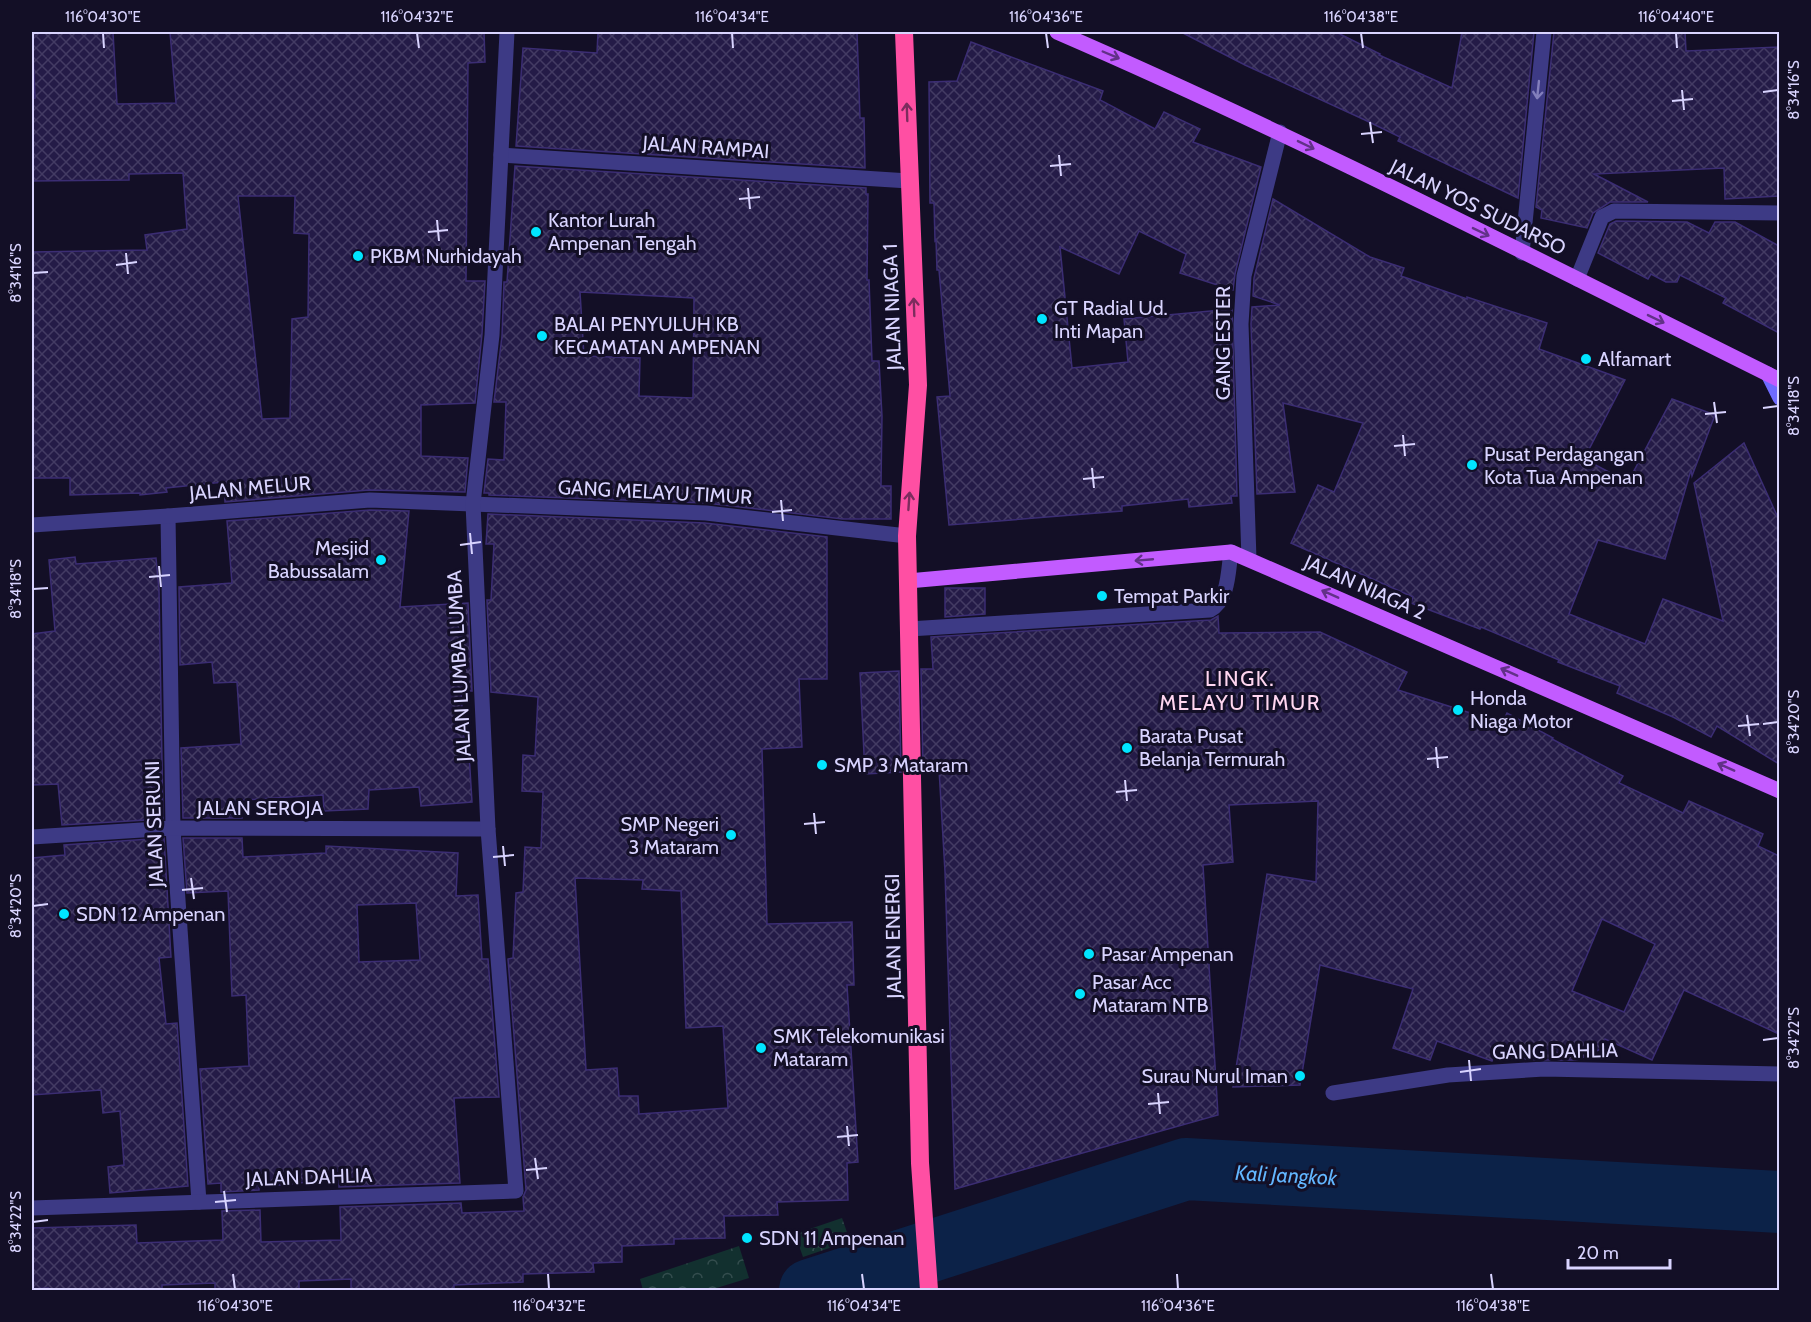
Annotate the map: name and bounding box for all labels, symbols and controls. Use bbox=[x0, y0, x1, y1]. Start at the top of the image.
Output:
text: 116°04'30"E bbox=[65, 8, 141, 26]
text: 116°04'32"E bbox=[380, 8, 454, 26]
text: 116°04'34"E bbox=[695, 8, 769, 26]
text: 116°04'36"E bbox=[1009, 8, 1083, 26]
text: 116°04'38"E bbox=[1324, 8, 1398, 26]
text: 116°04'40"E bbox=[1638, 8, 1714, 26]
one-way arrow bbox=[1101, 50, 1119, 61]
text: 8°34'16"S bbox=[1785, 60, 1803, 120]
one-way arrow bbox=[1532, 79, 1543, 99]
one-way arrow bbox=[901, 102, 912, 122]
street label: JALAN RAMPAI bbox=[641, 131, 770, 163]
one-way arrow bbox=[1297, 140, 1315, 152]
street label: JALAN YOS SUDARSO bbox=[1385, 154, 1570, 260]
place label: Kantor Lurah Ampenan Tengah bbox=[548, 208, 697, 255]
marker: Kantor Lurah Ampenan Tengah bbox=[529, 225, 543, 239]
one-way arrow bbox=[1472, 227, 1490, 239]
text: 8°34'16"S bbox=[7, 243, 25, 303]
street label: JALAN NIAGA 1 bbox=[878, 243, 906, 372]
place label: PKBM Nurhidayah bbox=[370, 244, 522, 268]
marker: PKBM Nurhidayah bbox=[351, 249, 365, 263]
street label: GANG ESTER bbox=[1211, 286, 1235, 400]
place label: GT Radial Ud. Inti Mapan bbox=[1054, 296, 1168, 343]
one-way arrow bbox=[909, 297, 920, 317]
place label: BALAI PENYULUH KB KECAMATAN AMPENAN bbox=[554, 312, 760, 359]
marker: GT Radial Ud. Inti Mapan bbox=[1035, 312, 1049, 326]
one-way arrow bbox=[1646, 313, 1664, 325]
marker: BALAI PENYULUH KB KECAMATAN AMPENAN bbox=[535, 329, 549, 343]
place label: Alfamart bbox=[1598, 347, 1671, 371]
marker: Alfamart bbox=[1579, 352, 1593, 366]
text: 8°34'18"S bbox=[1785, 376, 1803, 436]
place label: Pusat Perdagangan Kota Tua Ampenan bbox=[1484, 442, 1644, 489]
marker: Pusat Perdagangan Kota Tua Ampenan bbox=[1465, 458, 1479, 472]
street label: JALAN MELUR bbox=[187, 471, 312, 505]
street label: GANG MELAYU TIMUR bbox=[557, 475, 753, 509]
one-way arrow bbox=[904, 492, 915, 512]
place label: Mesjid Babussalam bbox=[268, 536, 369, 583]
street label: JALAN NIAGA 2 bbox=[1300, 549, 1429, 624]
marker: Mesjid Babussalam bbox=[374, 553, 388, 567]
one-way arrow bbox=[1135, 555, 1155, 566]
text: 8°34'18"S bbox=[7, 559, 25, 619]
street label: JALAN LUMBA LUMBA bbox=[442, 569, 476, 763]
place label: Tempat Parkir bbox=[1114, 584, 1230, 608]
one-way arrow bbox=[1321, 588, 1340, 599]
marker: Tempat Parkir bbox=[1095, 589, 1109, 603]
district label: LINGK. MELAYU TIMUR bbox=[1159, 666, 1321, 715]
one-way arrow bbox=[1500, 666, 1518, 678]
place label: Honda Niaga Motor bbox=[1470, 686, 1573, 733]
text: 8°34'20"S bbox=[1785, 689, 1803, 754]
marker: Honda Niaga Motor bbox=[1451, 703, 1465, 717]
place label: Barata Pusat Belanja Termurah bbox=[1139, 724, 1285, 771]
marker: Barata Pusat Belanja Termurah bbox=[1120, 741, 1134, 755]
place label: SMP 3 Mataram bbox=[834, 753, 968, 777]
marker: SMP 3 Mataram bbox=[815, 758, 829, 772]
street label: JALAN SERUNI bbox=[140, 760, 168, 889]
one-way arrow bbox=[1717, 761, 1736, 772]
street label: JALAN SEROJA bbox=[196, 796, 324, 820]
place label: SMP Negeri 3 Mataram bbox=[620, 812, 719, 859]
marker: SMP Negeri 3 Mataram bbox=[724, 828, 738, 842]
text: 8°34'20"S bbox=[7, 873, 25, 938]
street label: JALAN ENERGI bbox=[880, 873, 906, 1000]
place label: SDN 12 Ampenan bbox=[76, 902, 226, 926]
marker: SDN 12 Ampenan bbox=[57, 907, 71, 921]
place label: Pasar Ampenan bbox=[1101, 942, 1234, 966]
marker: Pasar Ampenan bbox=[1082, 947, 1096, 961]
place label: Pasar Acc Mataram NTB bbox=[1092, 970, 1208, 1017]
marker: Pasar Acc Mataram NTB bbox=[1073, 987, 1087, 1001]
text: 8°34'22"S bbox=[1785, 1007, 1803, 1069]
place label: SMK Telekomunikasi Mataram bbox=[773, 1024, 945, 1071]
street label: GANG DAHLIA bbox=[1492, 1038, 1619, 1064]
marker: SMK Telekomunikasi Mataram bbox=[754, 1041, 768, 1055]
place label: Surau Nurul Iman bbox=[1142, 1064, 1288, 1088]
marker: Surau Nurul Iman bbox=[1293, 1069, 1307, 1083]
water label: Kali Jangkok bbox=[1234, 1160, 1339, 1190]
street label: JALAN DAHLIA bbox=[244, 1163, 373, 1191]
text: 8°34'22"S bbox=[7, 1191, 25, 1253]
place label: SDN 11 Ampenan bbox=[759, 1226, 905, 1250]
marker: SDN 11 Ampenan bbox=[740, 1231, 754, 1245]
scale bar bbox=[1568, 1232, 1670, 1270]
text: 20 m bbox=[1577, 1242, 1619, 1264]
text: 116°04'30"E bbox=[197, 1297, 273, 1315]
text: 116°04'32"E bbox=[512, 1297, 586, 1315]
text: 116°04'34"E bbox=[827, 1297, 901, 1315]
text: 116°04'36"E bbox=[1141, 1297, 1215, 1315]
text: 116°04'38"E bbox=[1456, 1297, 1530, 1315]

